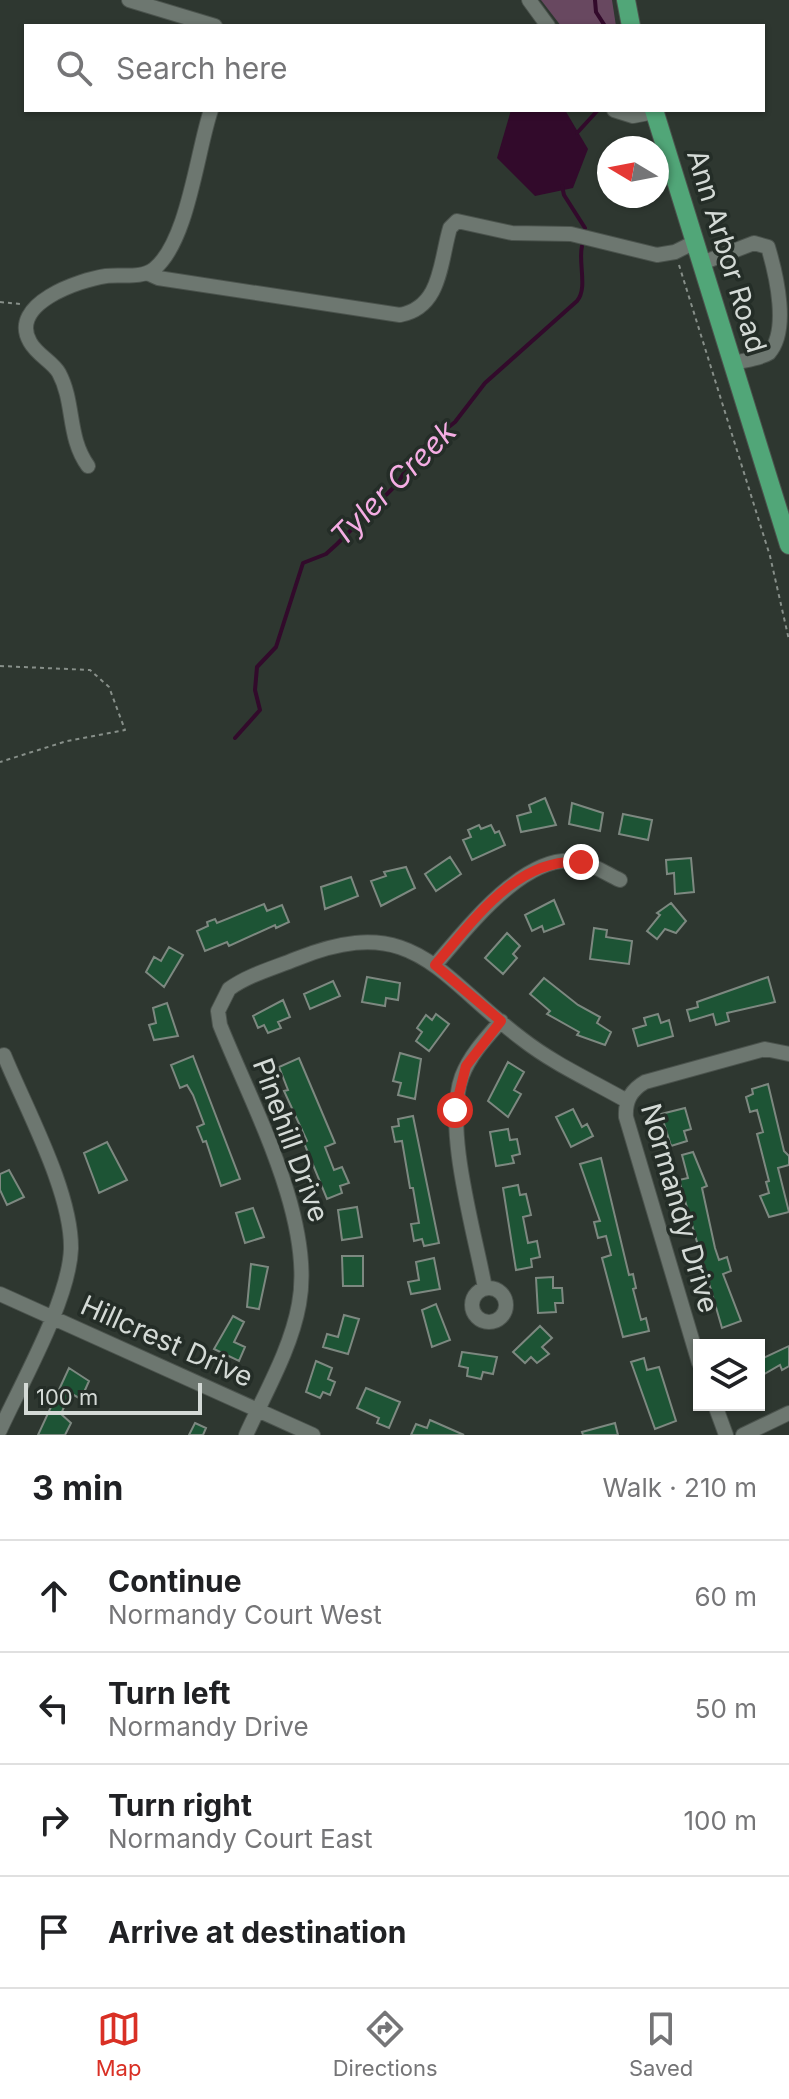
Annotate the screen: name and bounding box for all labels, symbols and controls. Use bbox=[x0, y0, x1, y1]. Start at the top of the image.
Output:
search box bbox=[24, 24, 765, 112]
icon: search bbox=[52, 46, 96, 90]
text: Search here bbox=[116, 50, 288, 86]
north arrow bbox=[597, 136, 669, 208]
street label: Ann Arbor Road bbox=[680, 145, 774, 357]
water label: Tyler Creek bbox=[323, 412, 464, 553]
route end bbox=[563, 844, 599, 880]
street label: Pinehill Drive bbox=[246, 1053, 336, 1227]
route start bbox=[437, 1092, 473, 1128]
street label: Normandy Drive bbox=[634, 1099, 726, 1317]
street label: Hillcrest Drive bbox=[76, 1288, 258, 1394]
map controls bbox=[693, 1339, 765, 1411]
button: layers bbox=[693, 1339, 765, 1411]
scale bar bbox=[24, 1379, 202, 1415]
text: 100 m bbox=[36, 1384, 98, 1410]
text: 3 min bbox=[32, 1467, 123, 1508]
text: Walk · 210 m bbox=[602, 1472, 757, 1503]
text: Continue bbox=[108, 1563, 242, 1599]
icon: ahead bbox=[32, 1574, 76, 1618]
text: 60 m bbox=[694, 1581, 757, 1612]
text: Normandy Court West bbox=[108, 1599, 382, 1630]
text: Turn left bbox=[108, 1675, 230, 1711]
icon: left bbox=[32, 1686, 76, 1730]
text: 50 m bbox=[695, 1693, 757, 1724]
text: Normandy Drive bbox=[108, 1711, 309, 1742]
text: Turn right bbox=[108, 1787, 252, 1823]
icon: right bbox=[32, 1798, 76, 1842]
text: 100 m bbox=[684, 1805, 757, 1836]
text: Normandy Court East bbox=[108, 1823, 373, 1854]
icon: arrive bbox=[32, 1910, 76, 1954]
text: Arrive at destination bbox=[108, 1914, 406, 1950]
tab: Map bbox=[96, 2007, 141, 2081]
tab: Directions bbox=[333, 2007, 438, 2081]
tab: Saved bbox=[629, 2007, 693, 2081]

